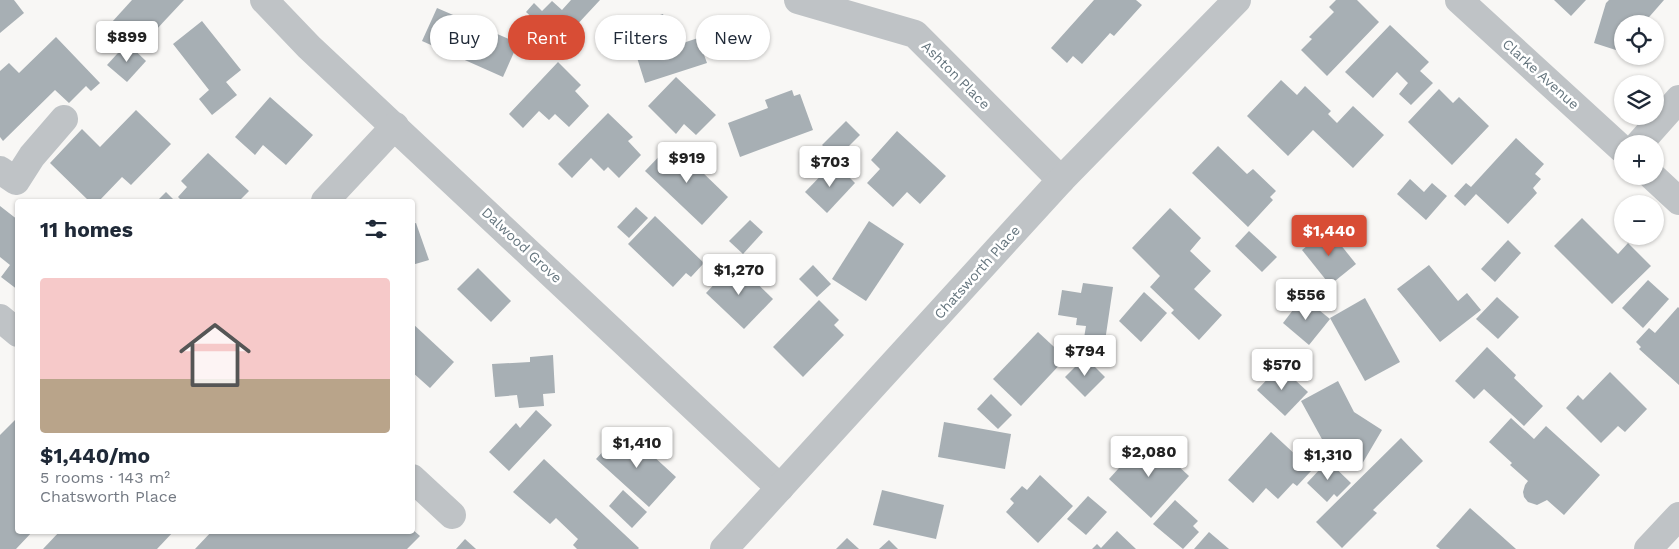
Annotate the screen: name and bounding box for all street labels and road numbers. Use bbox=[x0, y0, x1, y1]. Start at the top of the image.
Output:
street label: Clarke Avenue bbox=[1500, 36, 1582, 112]
street label: Ashton Place bbox=[919, 38, 993, 112]
street label: Dalwood Grove bbox=[479, 204, 565, 286]
street label: Chatsworth Place bbox=[931, 222, 1023, 322]

